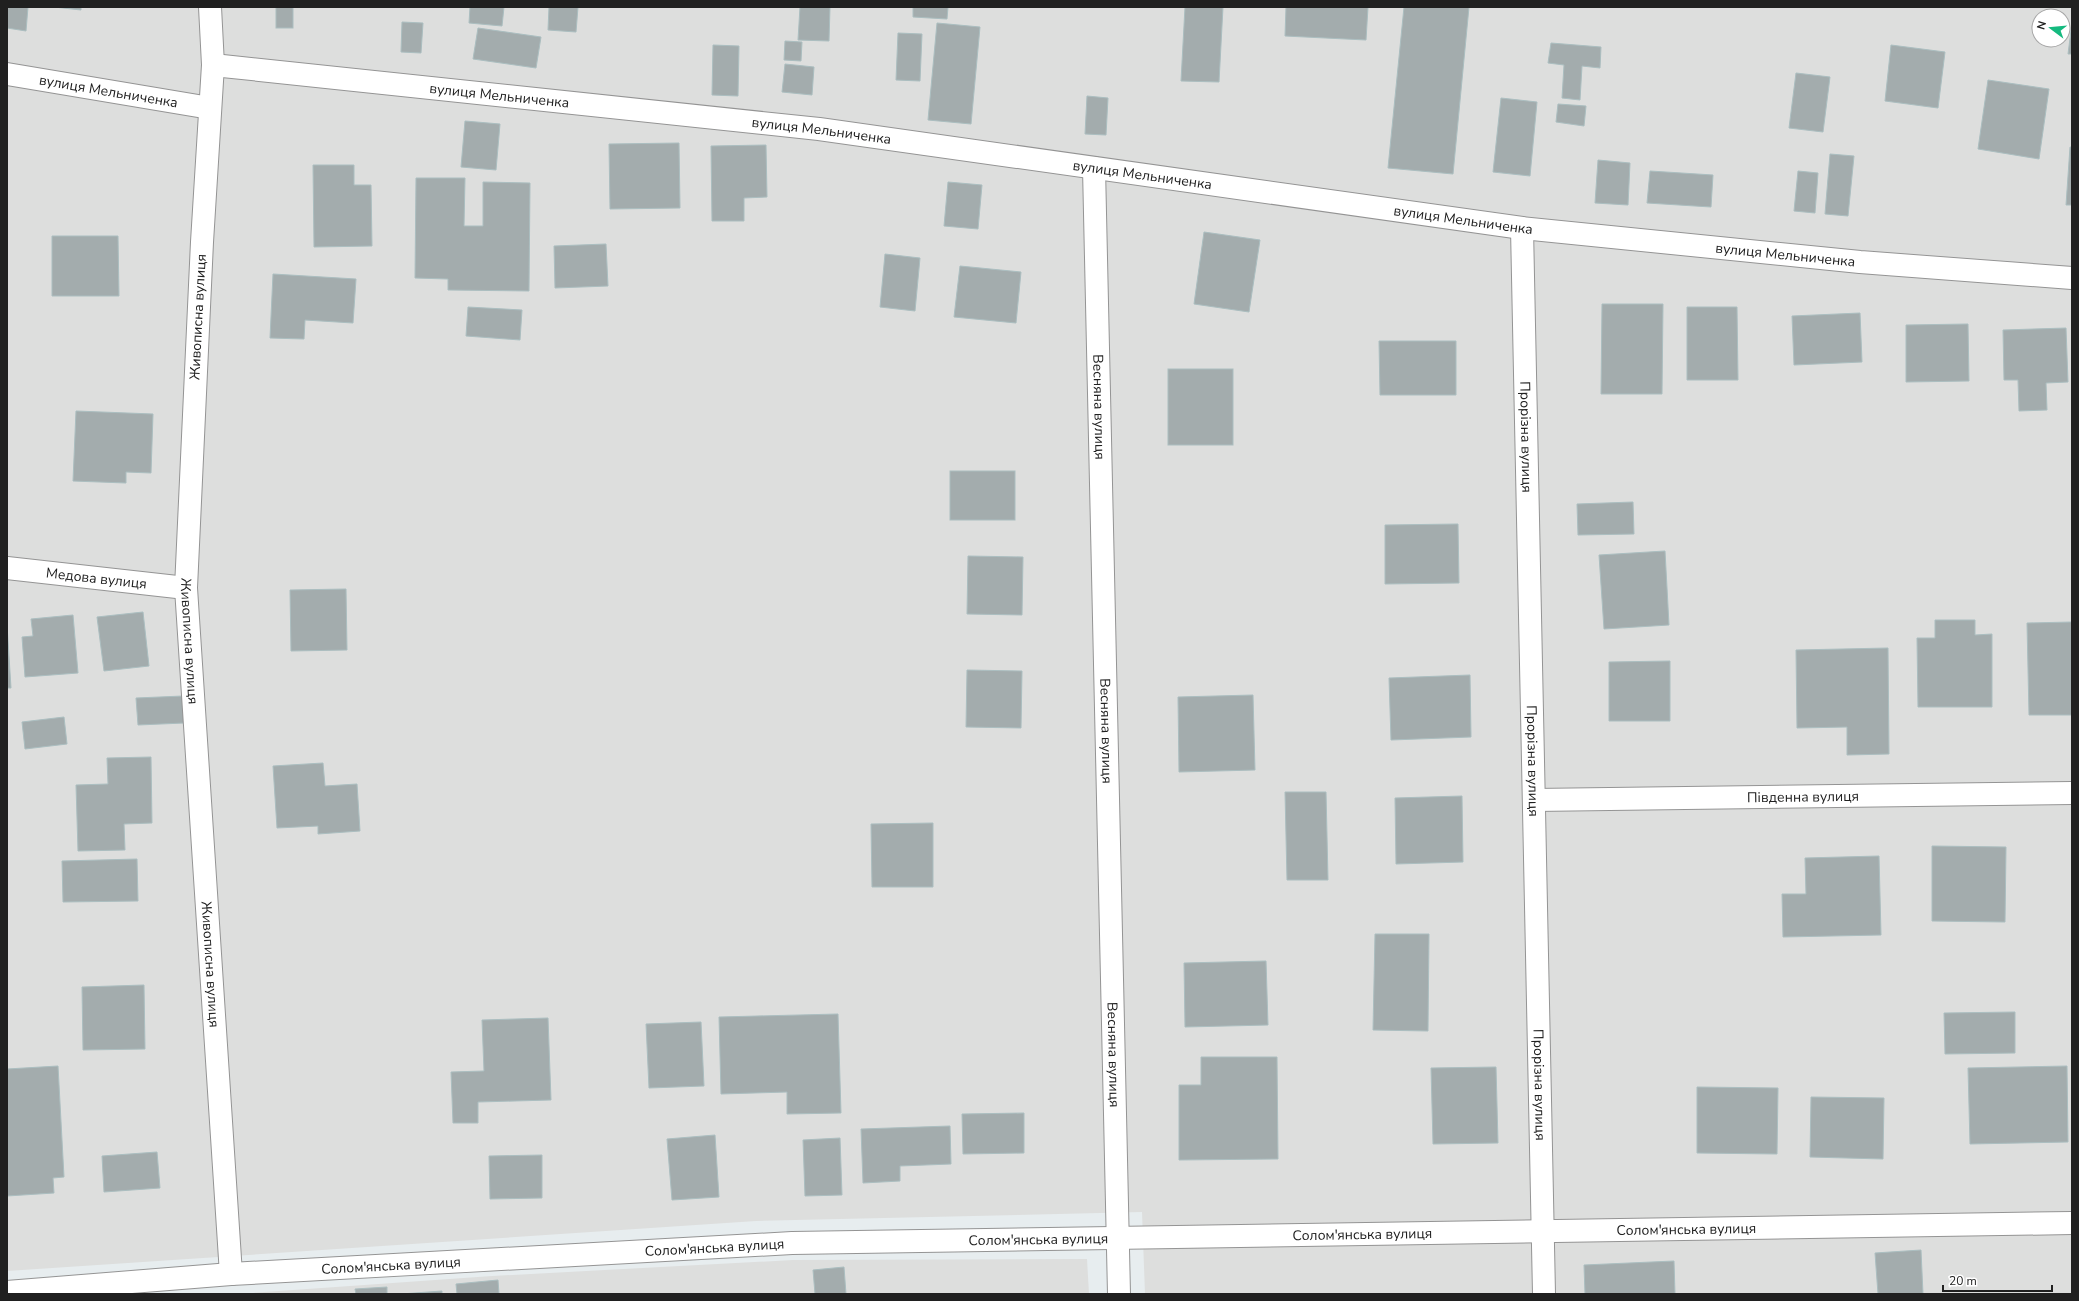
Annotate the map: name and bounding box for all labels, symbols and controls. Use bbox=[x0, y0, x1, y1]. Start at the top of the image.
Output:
north arrow bbox=[2031, 8, 2071, 48]
text: N bbox=[2034, 19, 2050, 31]
street label: вулиця Мельниченка bbox=[38, 70, 179, 112]
street label: вулиця Мельниченка bbox=[429, 78, 570, 112]
street label: вулиця Мельниченка bbox=[751, 112, 892, 149]
street label: вулиця Мельниченка bbox=[1072, 155, 1213, 194]
street label: вулиця Мельниченка bbox=[1392, 201, 1534, 239]
street label: вулиця Мельниченка bbox=[1715, 238, 1856, 271]
street label: Живописна вулиця bbox=[185, 253, 211, 381]
street label: Весняна вулиця bbox=[1089, 354, 1110, 460]
street label: Прорізна вулиця bbox=[1516, 381, 1537, 493]
street label: Медова вулиця bbox=[45, 563, 148, 593]
street label: Живописна вулиця bbox=[176, 578, 203, 705]
street label: Весняна вулиця bbox=[1096, 678, 1117, 784]
street label: Прорізна вулиця bbox=[1522, 705, 1544, 817]
street label: Південна вулиця bbox=[1747, 786, 1859, 807]
street label: Живописна вулиця bbox=[197, 901, 224, 1028]
street label: Весняна вулиця bbox=[1103, 1002, 1124, 1108]
street label: Прорізна вулиця bbox=[1529, 1029, 1550, 1141]
street label: Солом'янська вулиця bbox=[1616, 1218, 1756, 1240]
street label: Солом'янська вулиця bbox=[1292, 1223, 1432, 1245]
street label: Солом'янська вулиця bbox=[968, 1229, 1108, 1250]
street label: Солом'янська вулиця bbox=[644, 1234, 785, 1261]
street label: Солом'янська вулиця bbox=[321, 1252, 461, 1279]
scale bar bbox=[1943, 1267, 2052, 1293]
text: 20 m bbox=[1949, 1273, 1977, 1289]

